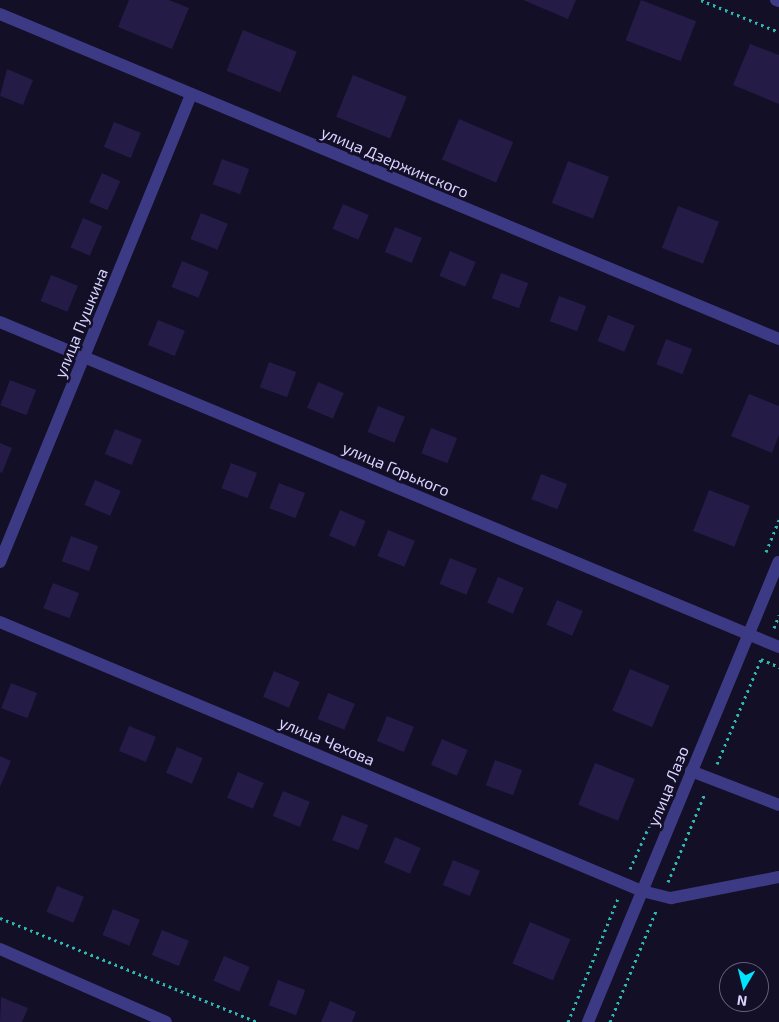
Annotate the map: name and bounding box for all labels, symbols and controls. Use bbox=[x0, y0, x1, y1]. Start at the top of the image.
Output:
street label: улица Дзержинского bbox=[318, 122, 472, 202]
street label: улица Пушкина bbox=[50, 265, 112, 381]
street label: улица Горького bbox=[339, 438, 453, 500]
street label: улица Чехова bbox=[276, 712, 378, 770]
street label: улица Лазо bbox=[643, 743, 693, 829]
north arrow bbox=[719, 962, 769, 1012]
text: N bbox=[736, 992, 748, 1010]

